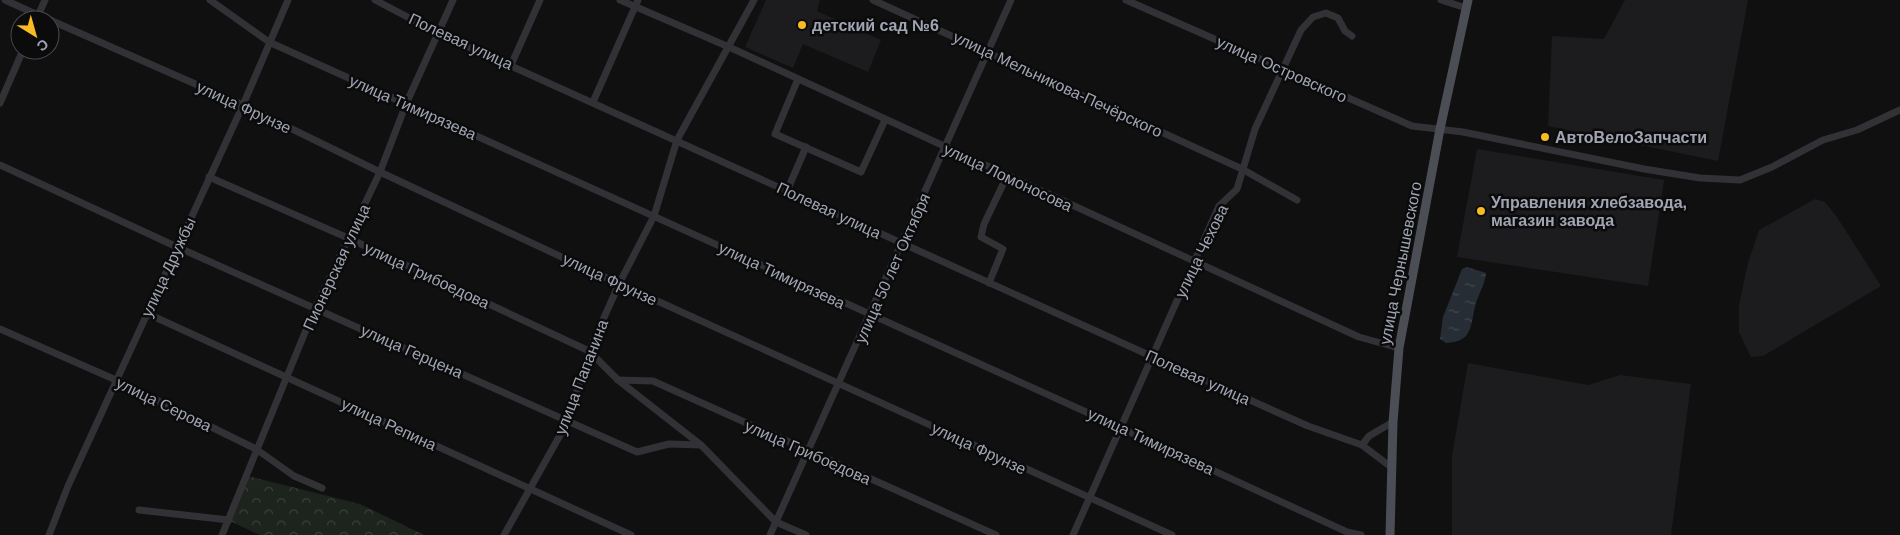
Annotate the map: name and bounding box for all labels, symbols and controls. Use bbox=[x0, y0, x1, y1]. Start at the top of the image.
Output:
north arrow bbox=[10, 10, 60, 60]
street label: Полевая улица bbox=[406, 10, 515, 73]
place label: детский сад №6 bbox=[812, 17, 939, 34]
marker: детский сад №6 bbox=[796, 19, 808, 31]
street label: улица Мельникова-Печёрского bbox=[950, 28, 1165, 141]
street label: улица Островского bbox=[1214, 33, 1350, 106]
text: С bbox=[34, 36, 52, 55]
street label: улица Тимирязева bbox=[347, 72, 479, 143]
street label: улица Фрунзе bbox=[194, 78, 294, 137]
place label: АвтоВелоЗапчасти bbox=[1555, 129, 1707, 146]
marker: АвтоВелоЗапчасти bbox=[1539, 131, 1551, 143]
street label: улица Ломоносова bbox=[941, 140, 1075, 215]
street label: Полевая улица bbox=[774, 179, 883, 242]
street label: улица Чернышевского bbox=[1376, 180, 1425, 346]
street label: улица 50 лет Октября bbox=[852, 191, 933, 346]
place label: Управления хлебзавода, магазин завода bbox=[1491, 194, 1687, 229]
street label: Пионерская улица bbox=[300, 201, 373, 333]
street label: улица Чехова bbox=[1172, 202, 1231, 301]
marker: Управления хлебзавода, магазин завода bbox=[1475, 205, 1487, 217]
street label: улица Дружбы bbox=[138, 215, 199, 320]
street label: улица Грибоедова bbox=[362, 239, 492, 312]
street label: улица Тимирязева bbox=[716, 239, 848, 312]
street label: улица Фрунзе bbox=[560, 250, 660, 309]
street label: улица Папанина bbox=[552, 317, 611, 437]
street label: улица Герцена bbox=[358, 321, 465, 382]
street label: Полевая улица bbox=[1143, 347, 1253, 408]
street label: улица Серова bbox=[113, 374, 214, 435]
street label: улица Репина bbox=[339, 395, 439, 454]
street label: улица Тимирязева bbox=[1085, 405, 1217, 478]
street label: улица Грибоедова bbox=[742, 417, 874, 488]
street label: улица Фрунзе bbox=[929, 419, 1029, 478]

